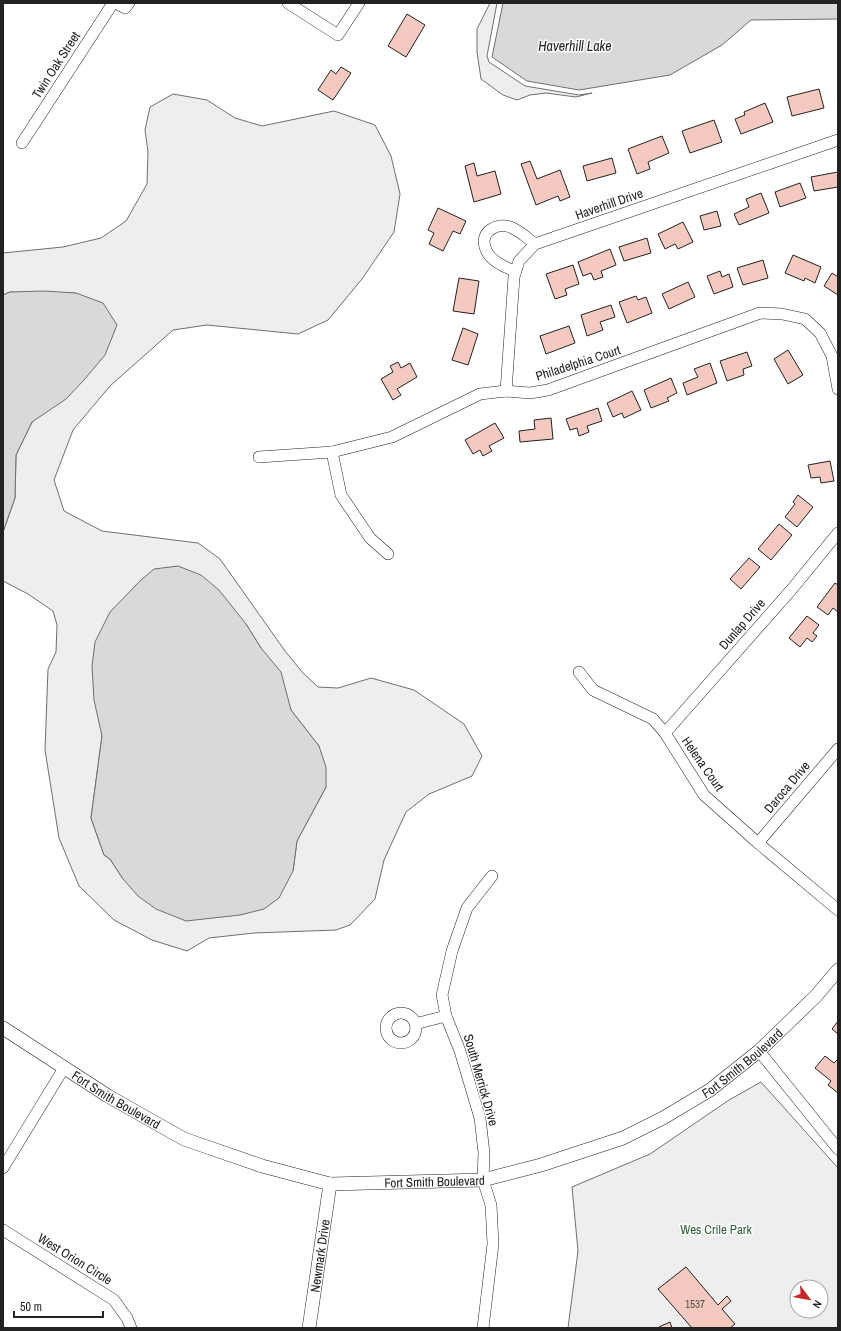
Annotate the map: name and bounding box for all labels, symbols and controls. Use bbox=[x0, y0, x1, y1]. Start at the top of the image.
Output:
street label: Twin Oak Street bbox=[28, 28, 84, 102]
water label: Haverhill Lake bbox=[538, 37, 612, 55]
street label: Haverhill Drive bbox=[573, 184, 645, 224]
street label: Philadelphia Court bbox=[533, 341, 623, 385]
street label: Dunlap Drive bbox=[715, 595, 769, 653]
street label: Helena Court bbox=[678, 733, 728, 795]
street label: Daroca Drive bbox=[760, 757, 814, 817]
street label: Fort Smith Boulevard bbox=[699, 1024, 786, 1102]
street label: South Merrick Drive bbox=[460, 1032, 502, 1128]
street label: Fort Smith Boulevard bbox=[69, 1066, 164, 1133]
street label: Fort Smith Boulevard bbox=[384, 1171, 485, 1191]
street label: Newmark Drive bbox=[306, 1218, 333, 1293]
park label: Wes Crile Park bbox=[680, 1221, 752, 1238]
street label: West Orion Circle bbox=[35, 1229, 115, 1289]
north arrow bbox=[789, 1279, 829, 1319]
scale bar bbox=[14, 1293, 103, 1319]
house number: 1537 bbox=[685, 1297, 705, 1311]
text: N bbox=[810, 1298, 825, 1311]
text: 50 m bbox=[20, 1299, 42, 1315]

